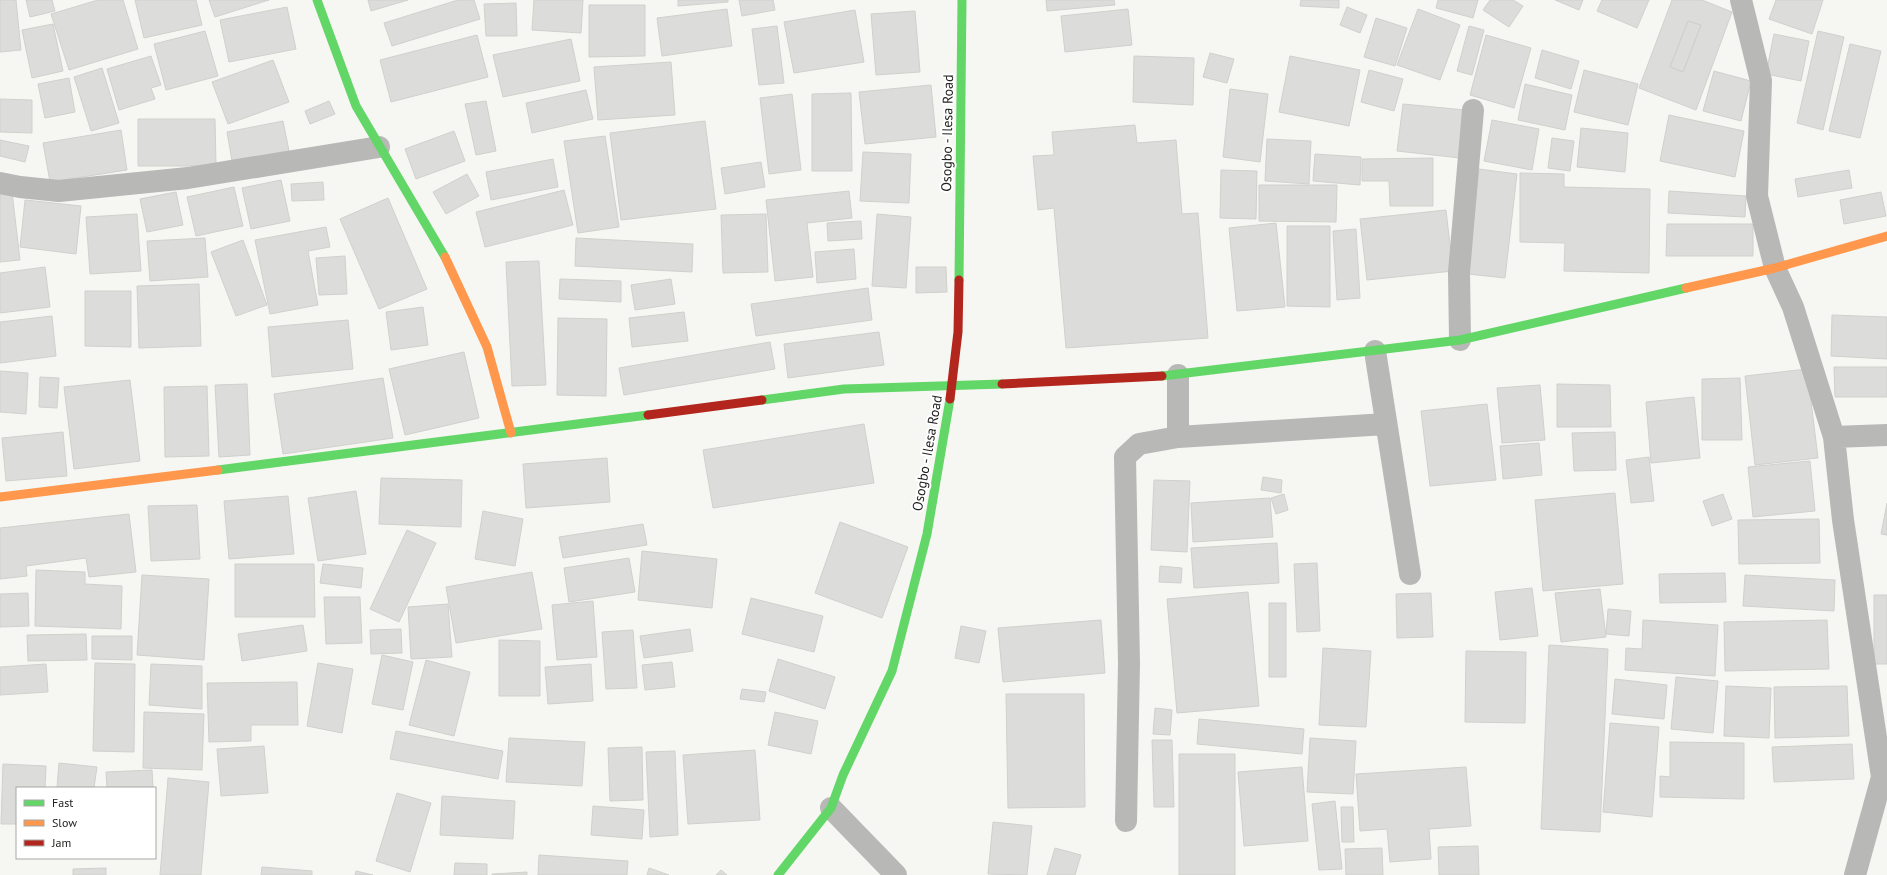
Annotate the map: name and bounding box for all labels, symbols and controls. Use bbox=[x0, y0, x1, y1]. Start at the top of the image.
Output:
street label: Osogbo - Ilesa Road bbox=[937, 74, 957, 192]
street label: Osogbo - Ilesa Road bbox=[908, 394, 946, 512]
legend bbox=[16, 787, 156, 859]
text: Fast bbox=[52, 795, 73, 810]
text: Slow bbox=[52, 815, 77, 830]
text: Jam bbox=[51, 835, 71, 850]

